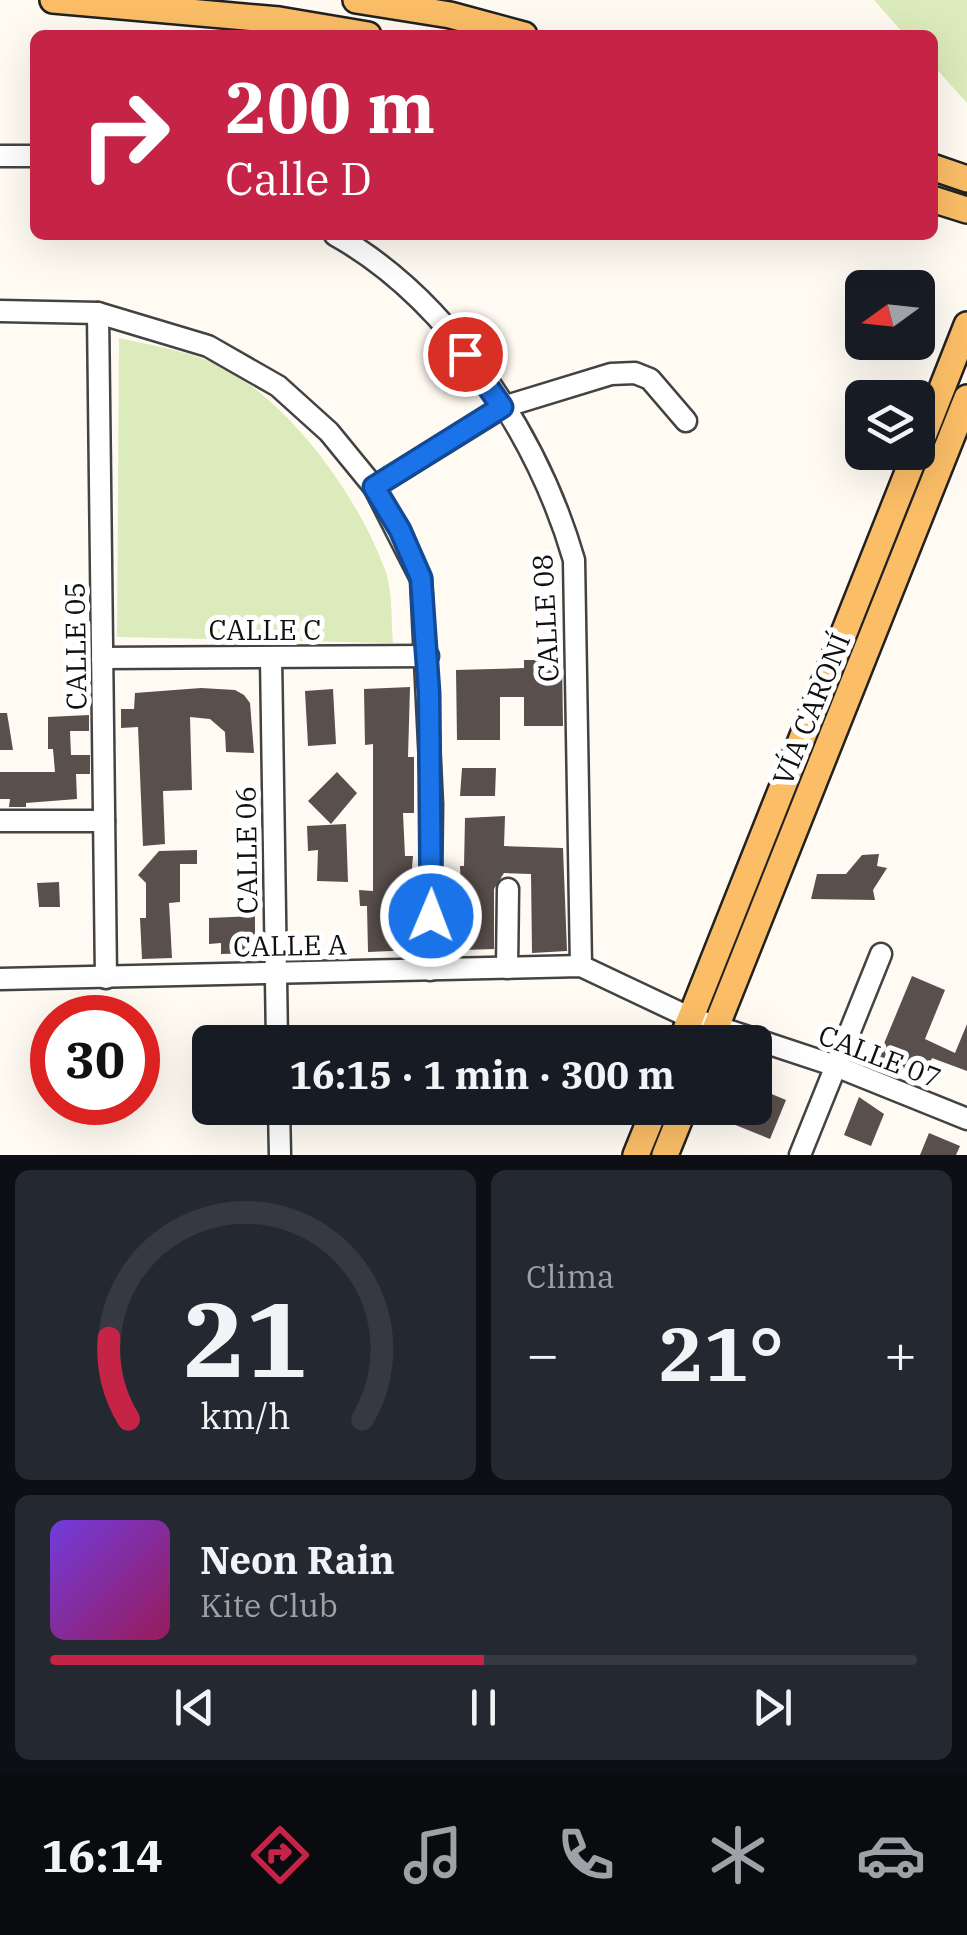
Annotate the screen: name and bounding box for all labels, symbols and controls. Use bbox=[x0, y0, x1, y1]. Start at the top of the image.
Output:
text: 200 m bbox=[225, 61, 435, 152]
icon: right bbox=[60, 70, 190, 200]
text: Calle D bbox=[225, 149, 372, 207]
north arrow bbox=[845, 270, 935, 360]
map controls bbox=[845, 270, 935, 470]
pin bbox=[423, 312, 508, 397]
icon: arrive bbox=[438, 327, 493, 382]
button: layers bbox=[845, 380, 935, 470]
street label: CALLE 08 bbox=[523, 553, 567, 683]
street label: CALLE 05 bbox=[55, 582, 95, 710]
street label: CALLE C bbox=[209, 611, 321, 648]
street label: VÍA CARONÍ bbox=[764, 627, 858, 791]
street label: CALLE 06 bbox=[226, 786, 266, 914]
position arrow bbox=[379, 864, 483, 968]
street label: CALLE A bbox=[233, 926, 347, 964]
speed limit sign: 30 bbox=[30, 995, 160, 1125]
street label: CALLE 07 bbox=[813, 1016, 947, 1096]
text: 16:15 · 1 min · 300 m bbox=[289, 1050, 675, 1099]
text: Clima bbox=[526, 1255, 614, 1297]
text: 21 bbox=[183, 1270, 308, 1406]
text: 21° bbox=[659, 1304, 784, 1402]
text: − bbox=[526, 1318, 559, 1389]
text: + bbox=[884, 1318, 917, 1389]
text: km/h bbox=[200, 1392, 291, 1439]
text: Neon Rain bbox=[200, 1535, 395, 1584]
text: Kite Club bbox=[200, 1584, 338, 1626]
icon: previous bbox=[167, 1680, 222, 1735]
icon: pause bbox=[456, 1680, 511, 1735]
icon: next bbox=[745, 1680, 800, 1735]
icon: directions bbox=[245, 1820, 315, 1890]
icon: music bbox=[398, 1820, 468, 1890]
icon: phone bbox=[551, 1820, 621, 1890]
icon: climate bbox=[703, 1820, 773, 1890]
icon: car bbox=[856, 1820, 926, 1890]
text: 16:14 bbox=[41, 1826, 163, 1884]

